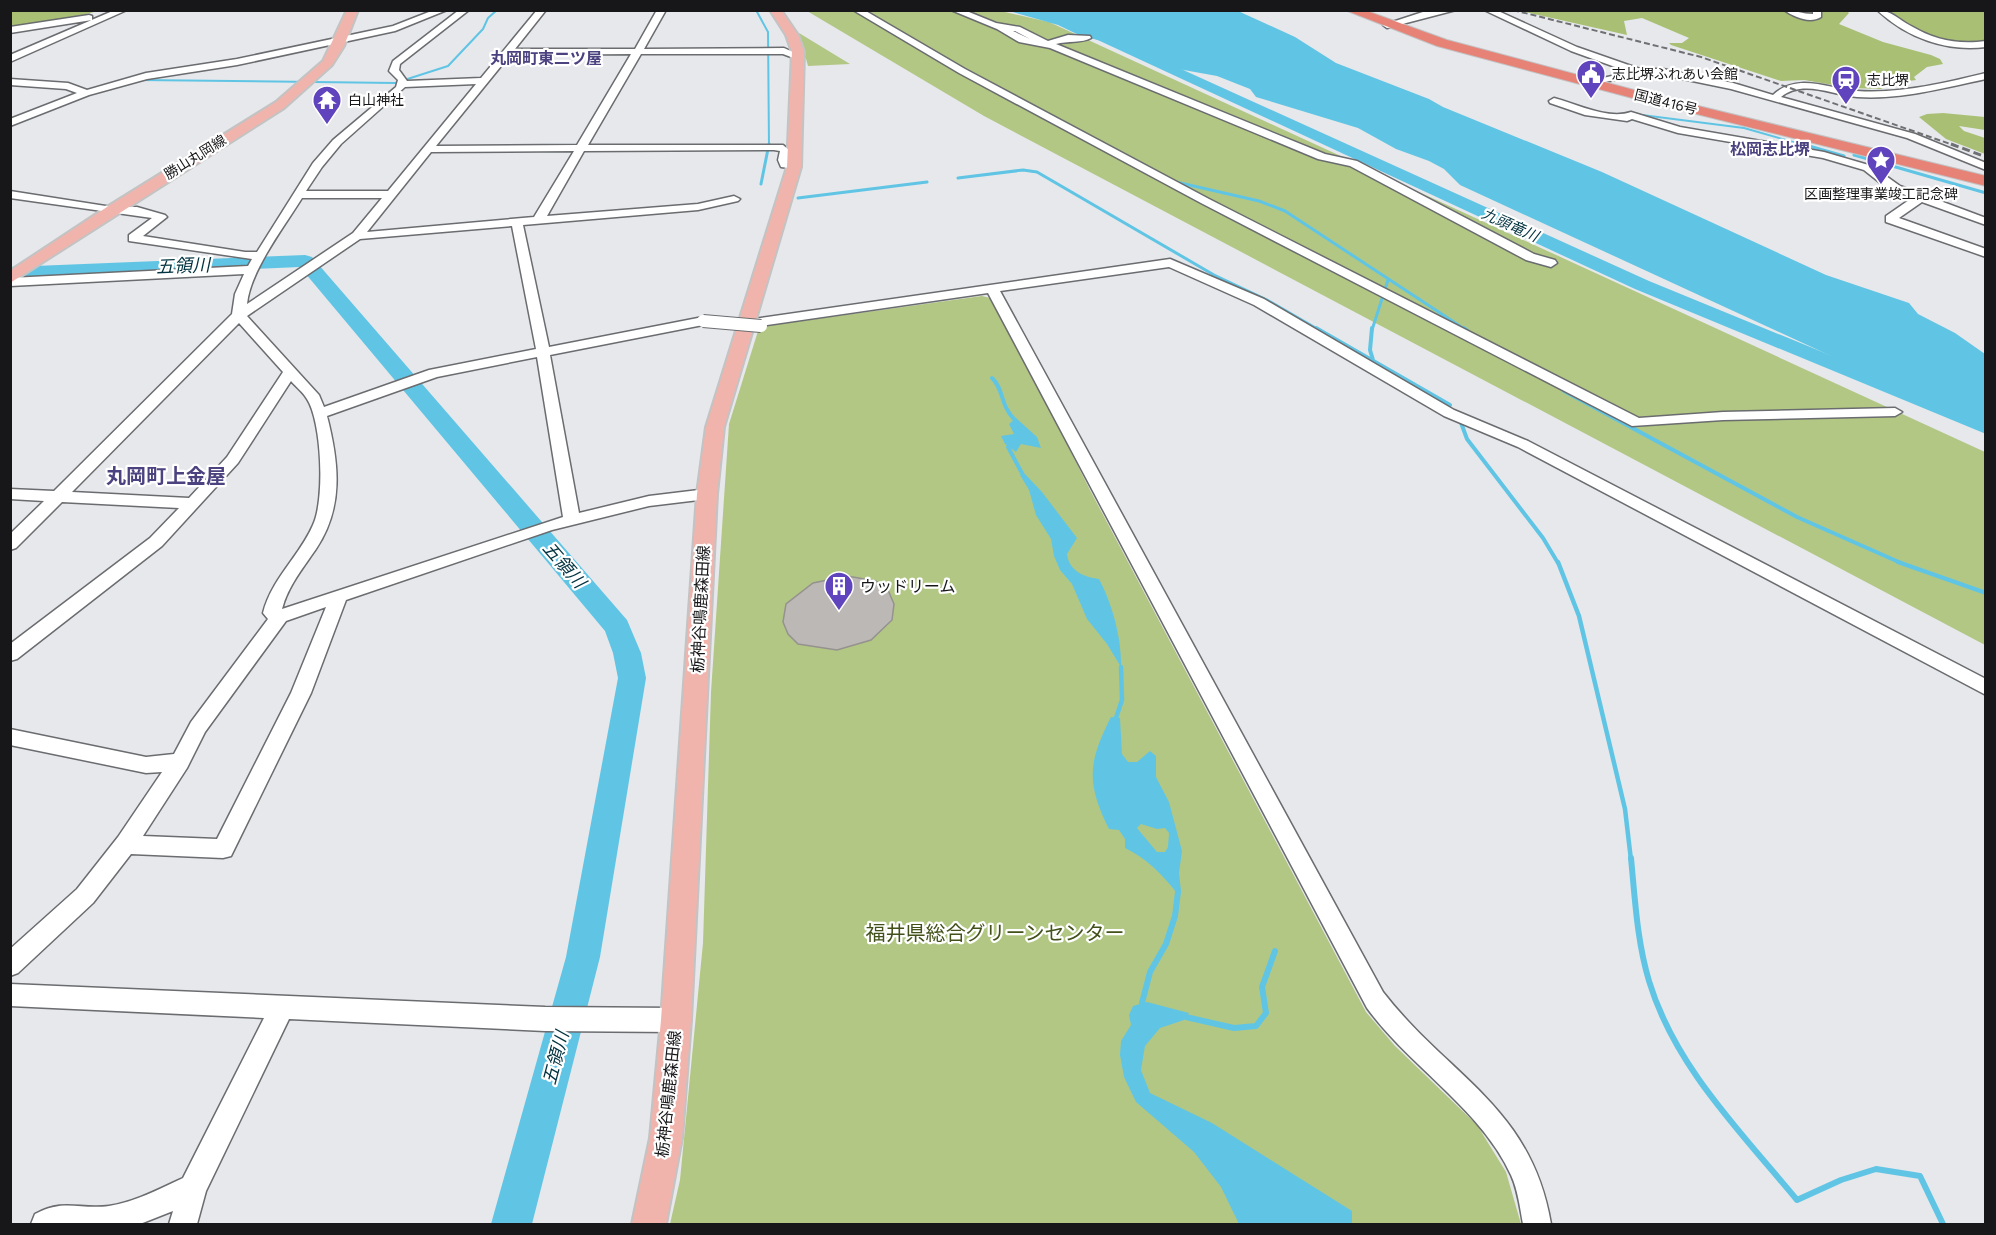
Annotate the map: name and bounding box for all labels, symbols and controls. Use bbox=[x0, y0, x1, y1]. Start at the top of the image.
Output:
district label: 丸岡町東二ツ屋 bbox=[490, 49, 602, 68]
public building icon: 志比堺ふれあい会館 bbox=[1575, 58, 1607, 100]
station icon: 志比堺 bbox=[1830, 64, 1862, 106]
place label: 志比堺ふれあい会館 bbox=[1612, 66, 1738, 83]
place label: 志比堺 bbox=[1867, 72, 1909, 89]
temple icon: 白山神社 bbox=[311, 84, 343, 126]
street label: 国道416号 bbox=[1633, 86, 1699, 119]
place label: 白山神社 bbox=[348, 92, 404, 109]
street label: 勝山丸岡線 bbox=[161, 132, 229, 183]
district label: 松岡志比堺 bbox=[1730, 140, 1810, 159]
place icon: 区画整理事業竣工記念碑 bbox=[1865, 144, 1897, 186]
place label: 区画整理事業竣工記念碑 bbox=[1804, 186, 1958, 203]
water label: 九頭竜川 bbox=[1479, 205, 1543, 246]
water label: 五領川 bbox=[156, 254, 212, 278]
district label: 丸岡町上金屋 bbox=[106, 464, 226, 488]
water label: 五領川 bbox=[538, 537, 591, 594]
street label: 栃神谷鳴鹿森田線 bbox=[688, 545, 713, 673]
building icon: ウッドリーム bbox=[823, 570, 855, 612]
place label: ウッドリーム bbox=[860, 577, 956, 596]
park label: 福井県総合グリーンセンター bbox=[866, 921, 1125, 945]
water label: 五領川 bbox=[538, 1027, 574, 1087]
street label: 栃神谷鳴鹿森田線 bbox=[652, 1029, 685, 1159]

